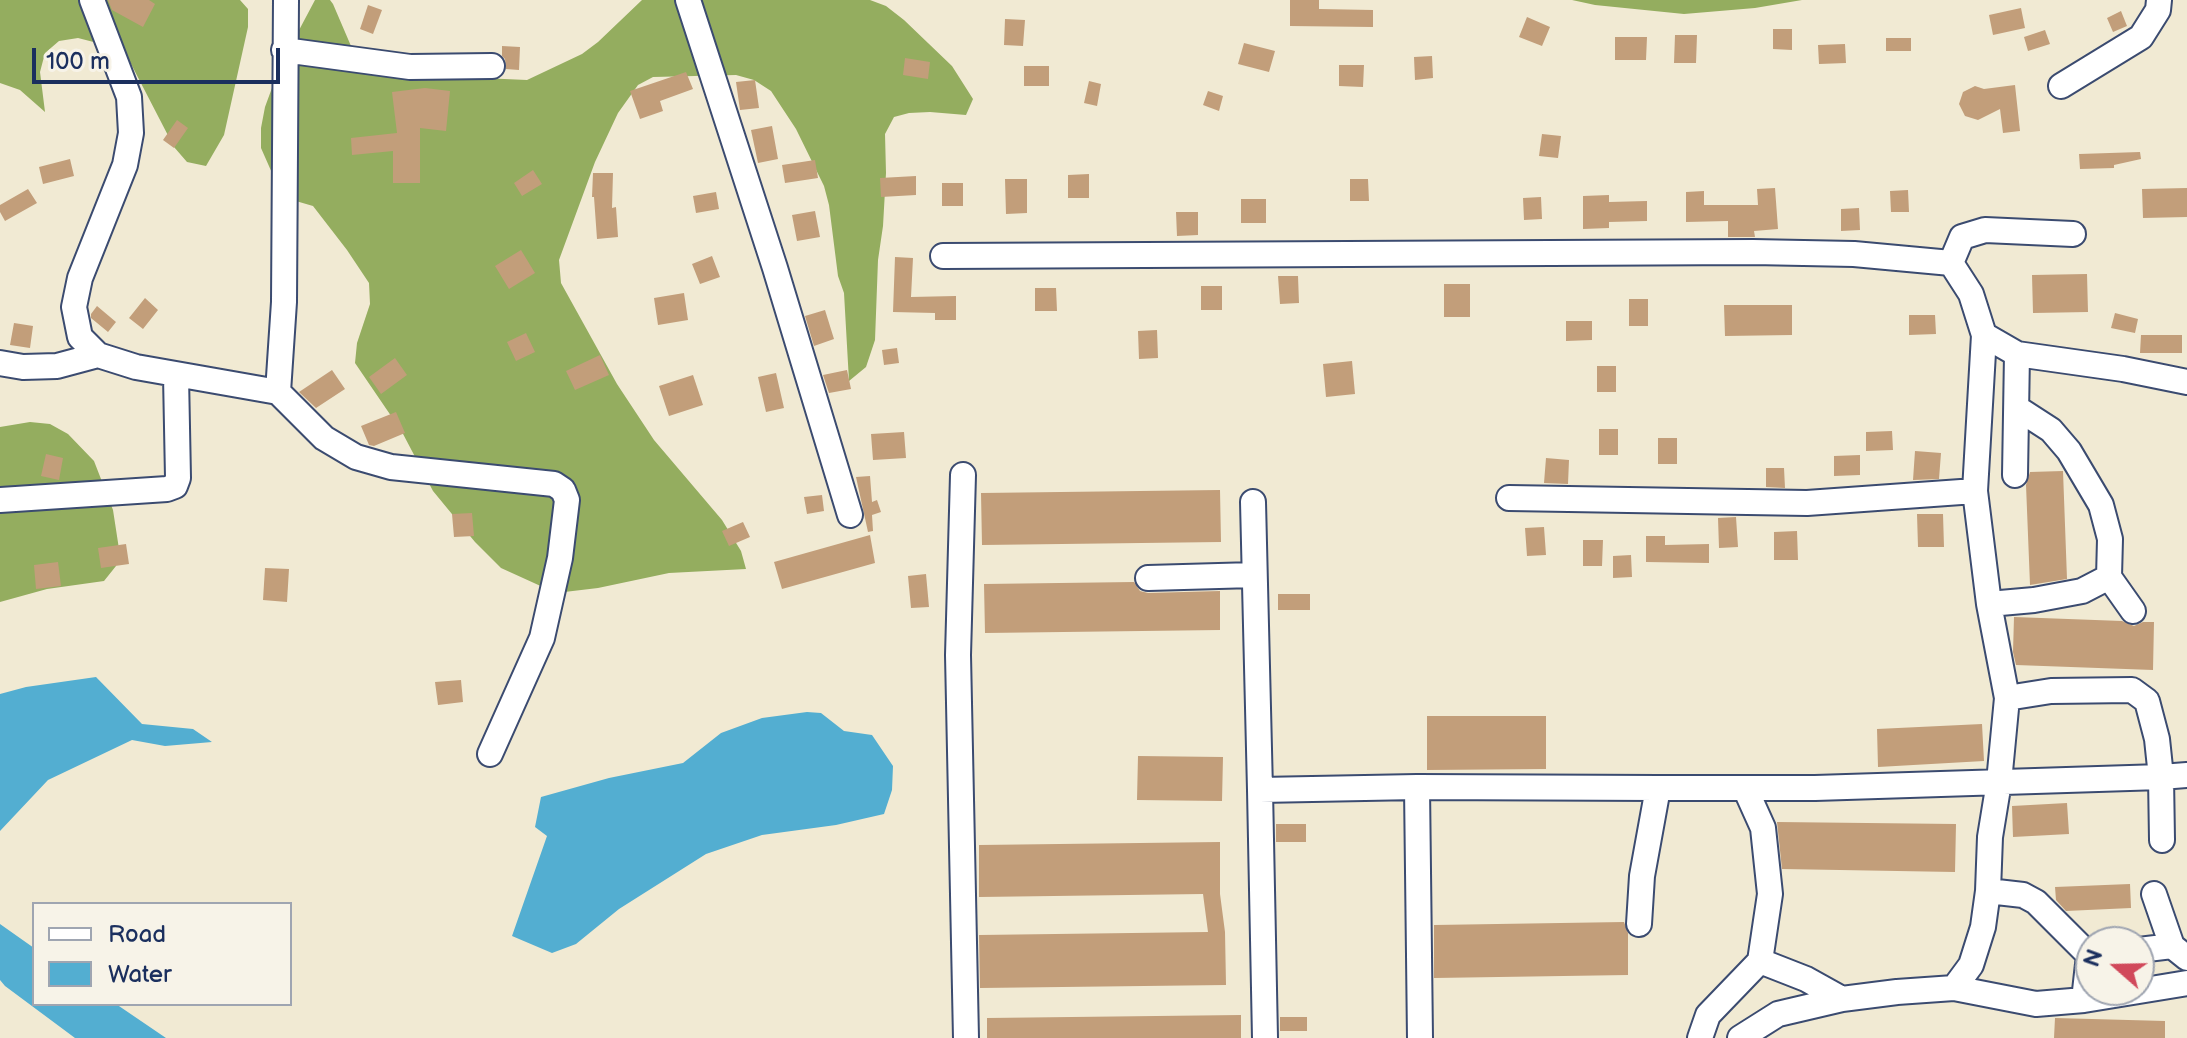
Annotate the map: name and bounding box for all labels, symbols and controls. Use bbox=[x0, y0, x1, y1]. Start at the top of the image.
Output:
scale bar bbox=[36, 32, 284, 82]
text: 100 m bbox=[46, 47, 110, 76]
legend bbox=[32, 902, 292, 1006]
text: Road bbox=[108, 920, 166, 949]
north arrow bbox=[2075, 926, 2155, 1006]
text: N bbox=[2078, 946, 2109, 971]
text: Water bbox=[108, 960, 172, 989]

